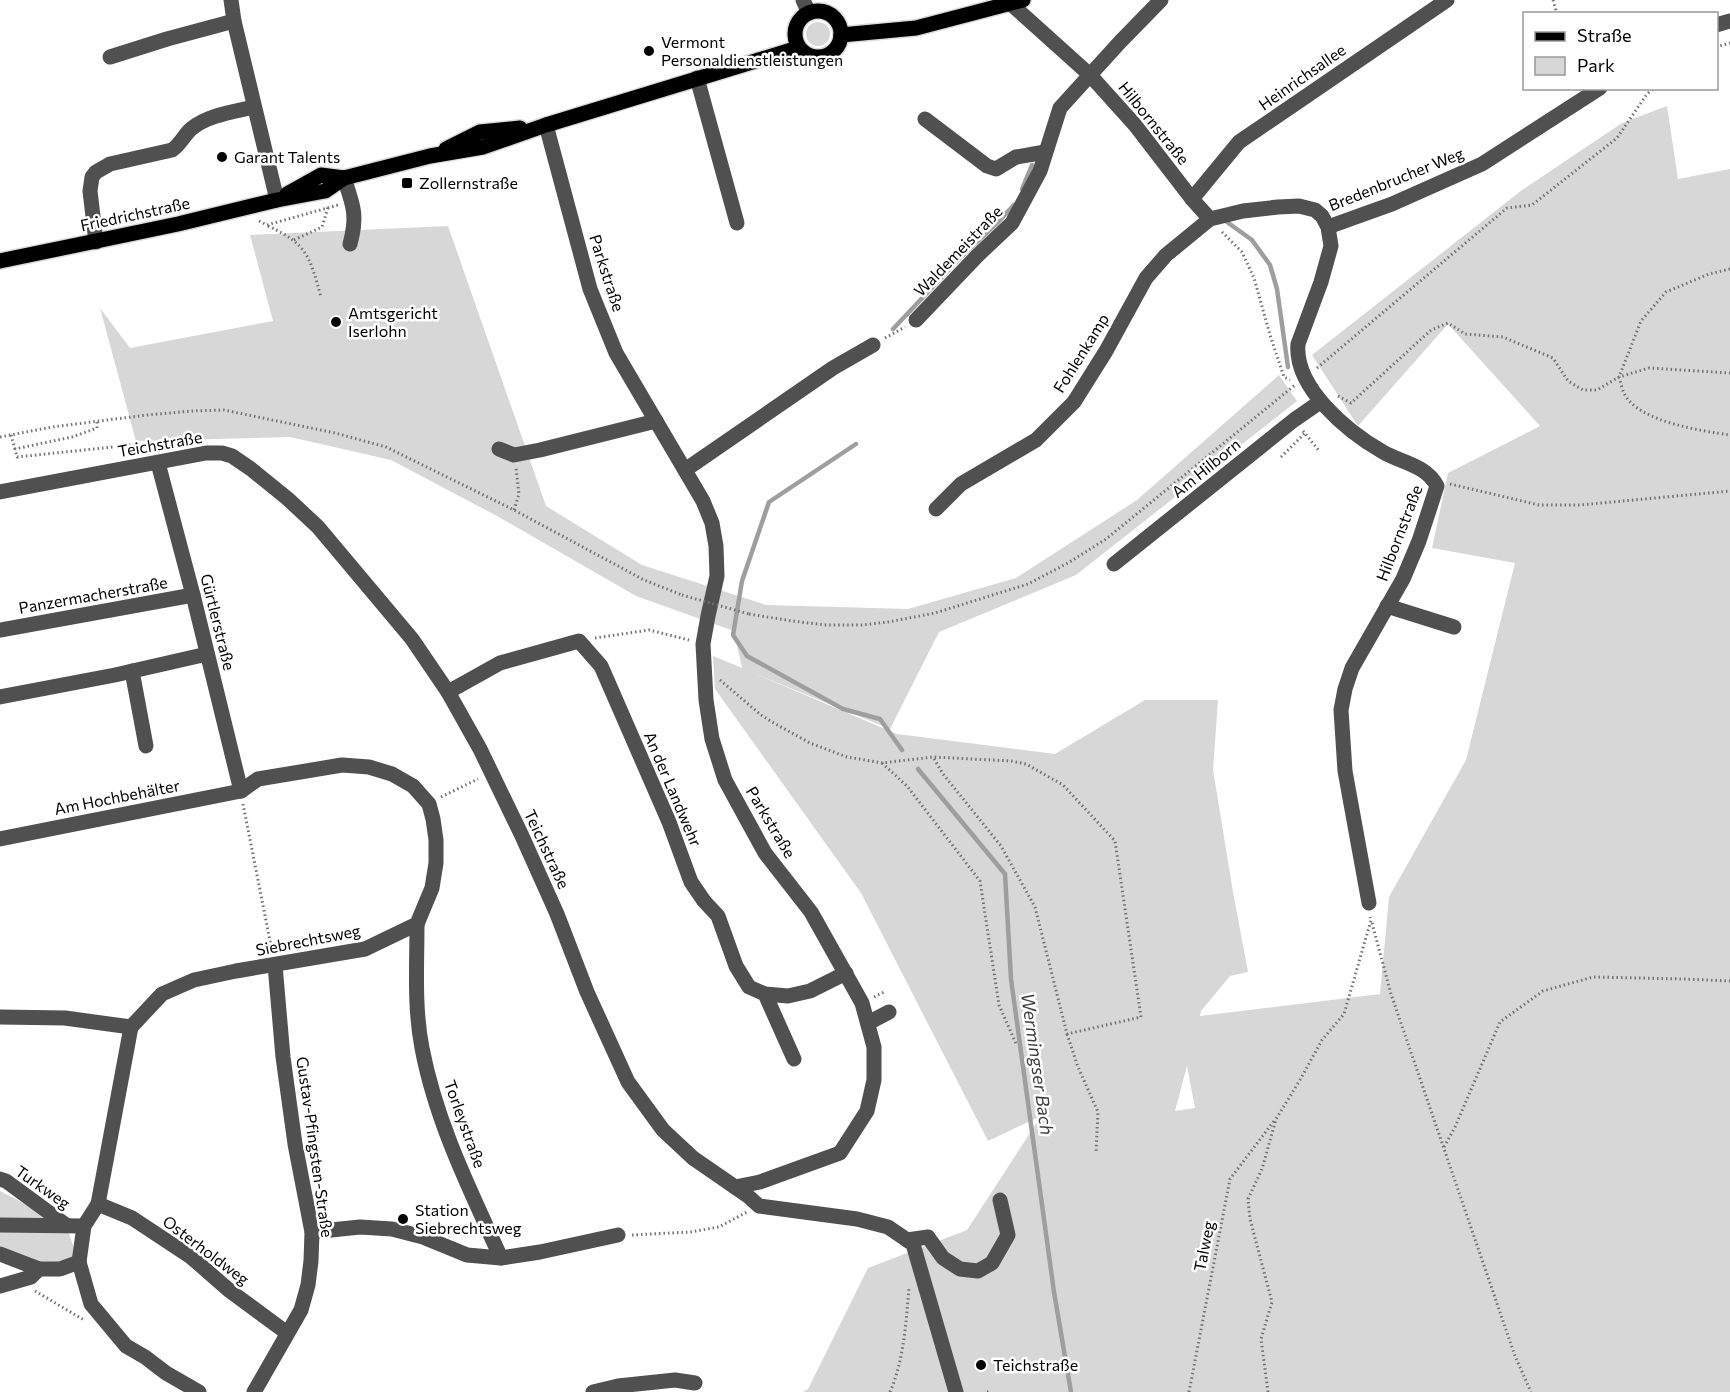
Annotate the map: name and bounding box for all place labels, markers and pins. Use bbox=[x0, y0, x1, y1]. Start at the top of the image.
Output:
place label: Vermont Personaldienstleistungen bbox=[661, 32, 843, 69]
marker: Vermont Personaldienstleistungen bbox=[642, 44, 656, 58]
place label: Garant Talents bbox=[234, 147, 340, 166]
marker: Garant Talents bbox=[215, 150, 229, 164]
place label: Zollernstraße bbox=[419, 173, 518, 192]
marker: Zollernstraße bbox=[400, 176, 414, 190]
place label: Amtsgericht Iserlohn bbox=[348, 303, 438, 340]
marker: Amtsgericht Iserlohn bbox=[329, 315, 343, 329]
place label: Station Siebrechtsweg bbox=[415, 1200, 522, 1237]
marker: Station Siebrechtsweg bbox=[396, 1212, 410, 1226]
place label: Teichstraße bbox=[993, 1355, 1078, 1374]
marker: Teichstraße bbox=[974, 1358, 988, 1372]

